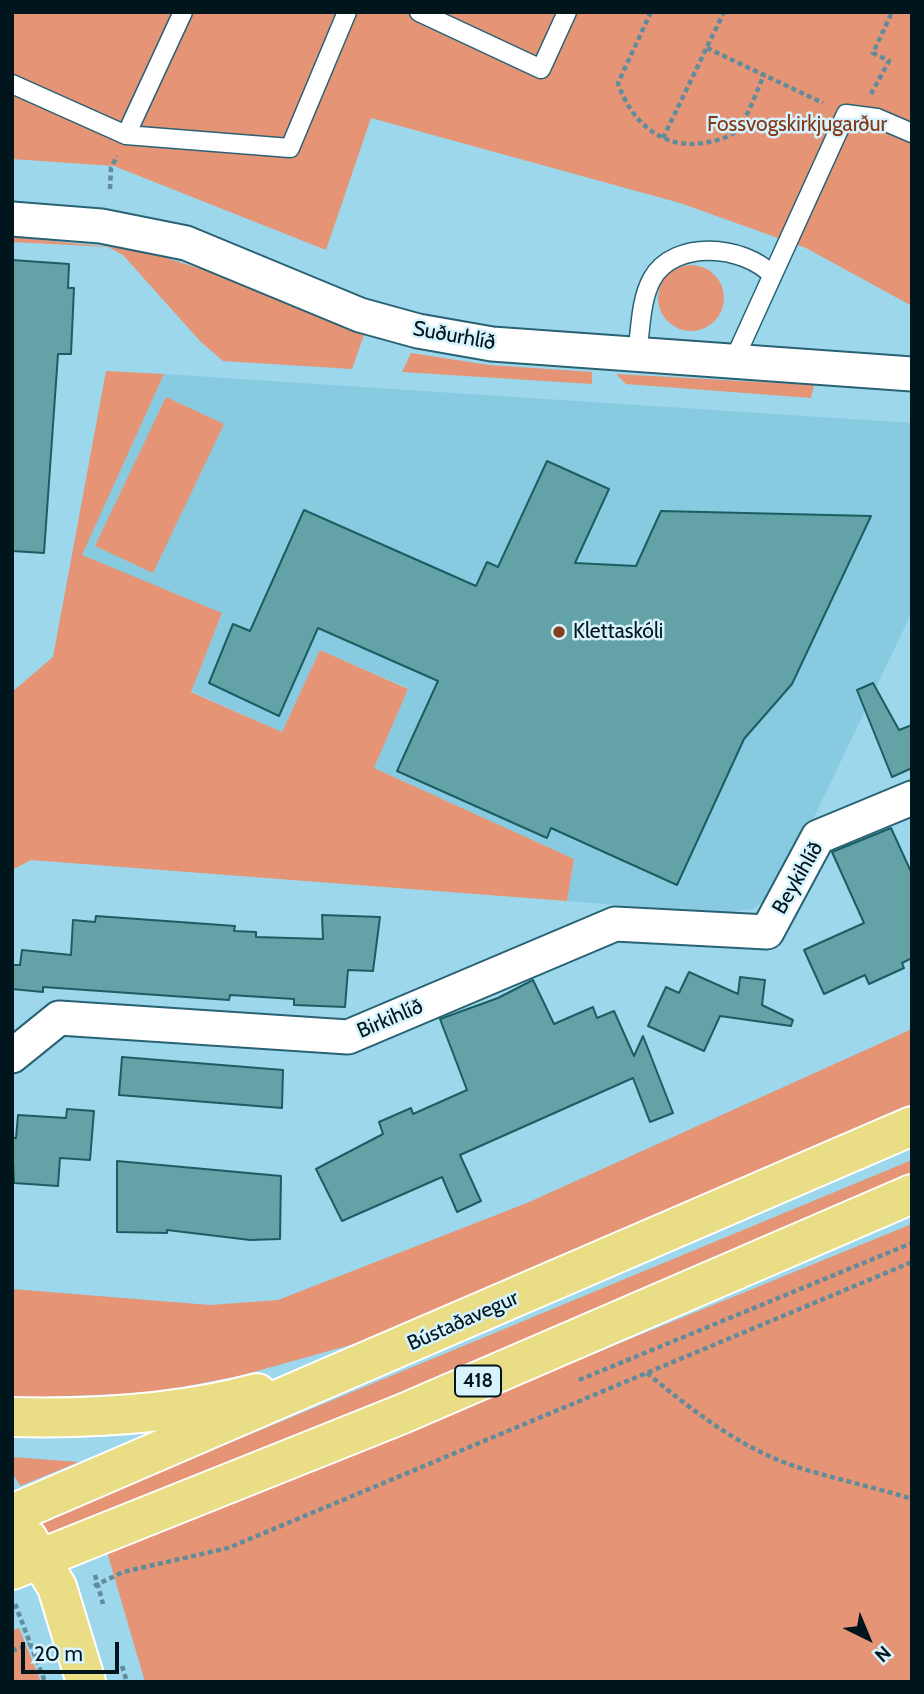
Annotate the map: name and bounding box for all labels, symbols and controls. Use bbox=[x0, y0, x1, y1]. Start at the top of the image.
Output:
park label: Fossvogskirkjugarður bbox=[707, 112, 887, 138]
street label: Suðurhlíð bbox=[411, 316, 497, 356]
place label: Klettaskóli bbox=[573, 619, 663, 645]
marker: Klettaskóli bbox=[551, 624, 567, 640]
street label: Beykihlíð bbox=[767, 837, 829, 919]
street label: Birkihlíð bbox=[353, 994, 427, 1044]
street label: Bústaðavegur bbox=[404, 1285, 522, 1357]
road number: 418 bbox=[455, 1366, 501, 1396]
north arrow bbox=[833, 1603, 903, 1673]
scale bar bbox=[24, 1628, 122, 1672]
text: 20 m bbox=[34, 1641, 83, 1666]
text: N bbox=[870, 1641, 895, 1667]

